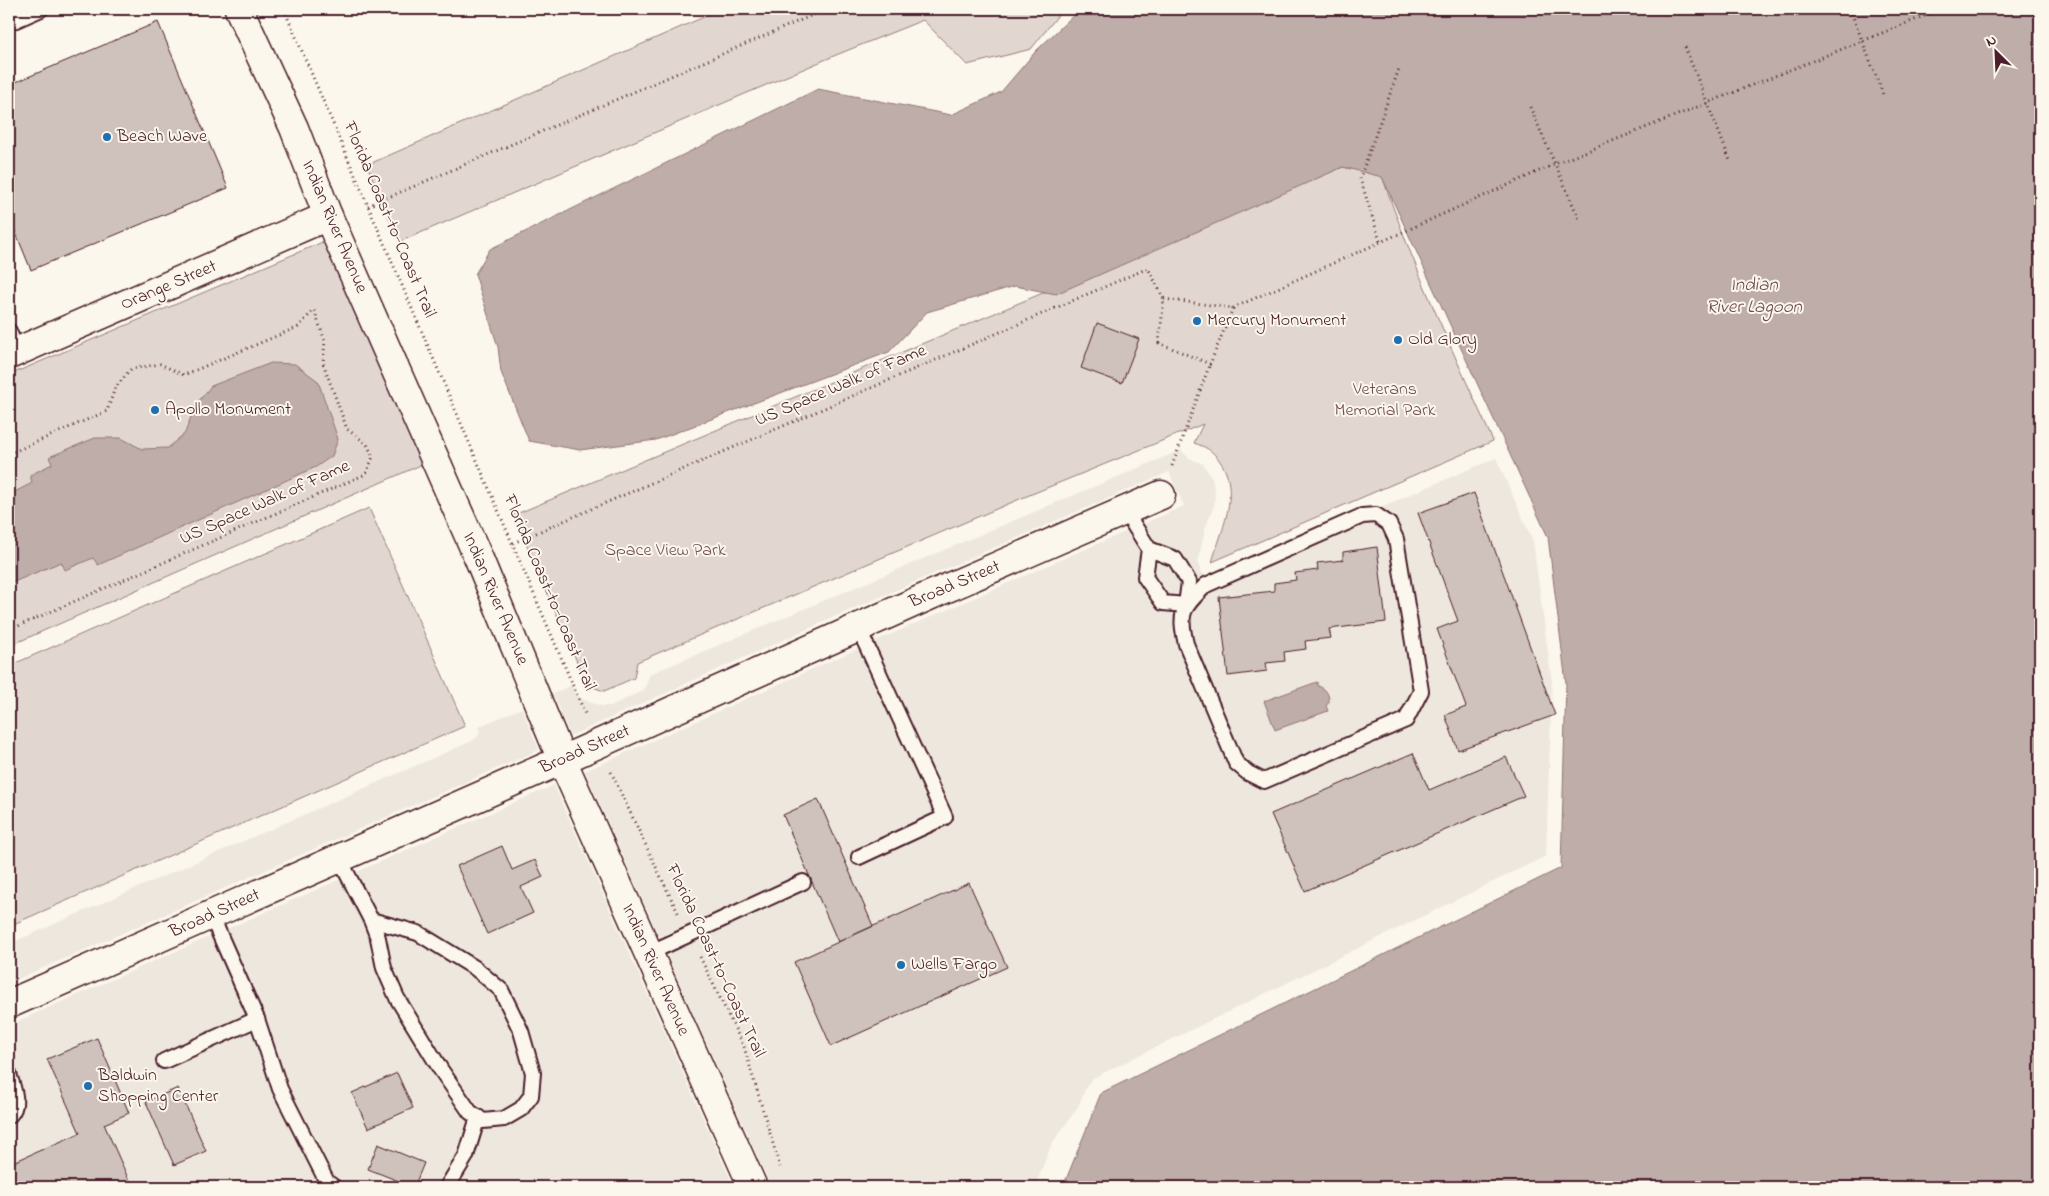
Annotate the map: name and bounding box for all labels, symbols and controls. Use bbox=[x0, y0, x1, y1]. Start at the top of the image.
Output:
north arrow bbox=[1972, 28, 2022, 78]
text: N bbox=[1983, 30, 2000, 53]
street label: Florida Coast-to-Coast Trail bbox=[335, 117, 442, 322]
place label: Beach Wave bbox=[116, 124, 208, 150]
marker: Beach Wave bbox=[101, 131, 113, 143]
street label: Indian River Avenue bbox=[294, 156, 374, 298]
street label: Orange Street bbox=[117, 254, 221, 319]
water label: Indian River Lagoon bbox=[1706, 272, 1803, 322]
place label: Mercury Monument bbox=[1207, 308, 1346, 334]
marker: Mercury Monument bbox=[1191, 315, 1203, 327]
place label: Old Glory bbox=[1408, 327, 1477, 353]
marker: Old Glory bbox=[1392, 334, 1404, 346]
street label: US Space Walk of Fame bbox=[751, 338, 932, 434]
park label: Veterans Memorial Park bbox=[1335, 377, 1436, 424]
place label: Apollo Monument bbox=[165, 397, 291, 423]
marker: Apollo Monument bbox=[149, 404, 161, 416]
street label: US Space Walk of Fame bbox=[176, 453, 355, 552]
street label: Florida Coast-to-Coast Trail bbox=[495, 490, 602, 695]
street label: Indian River Avenue bbox=[455, 528, 535, 670]
park label: Space View Park bbox=[604, 538, 726, 564]
street label: Broad Street bbox=[904, 554, 1005, 616]
street label: Broad Street bbox=[535, 718, 634, 782]
street label: Florida Coast-to-Coast Trail bbox=[658, 859, 771, 1062]
street label: Broad Street bbox=[165, 882, 264, 946]
street label: Indian River Avenue bbox=[614, 900, 696, 1041]
place label: Wells Fargo bbox=[911, 952, 997, 979]
marker: Wells Fargo bbox=[895, 959, 907, 971]
place label: Baldwin Shopping Center bbox=[97, 1063, 219, 1111]
marker: Baldwin Shopping Center bbox=[82, 1080, 94, 1092]

